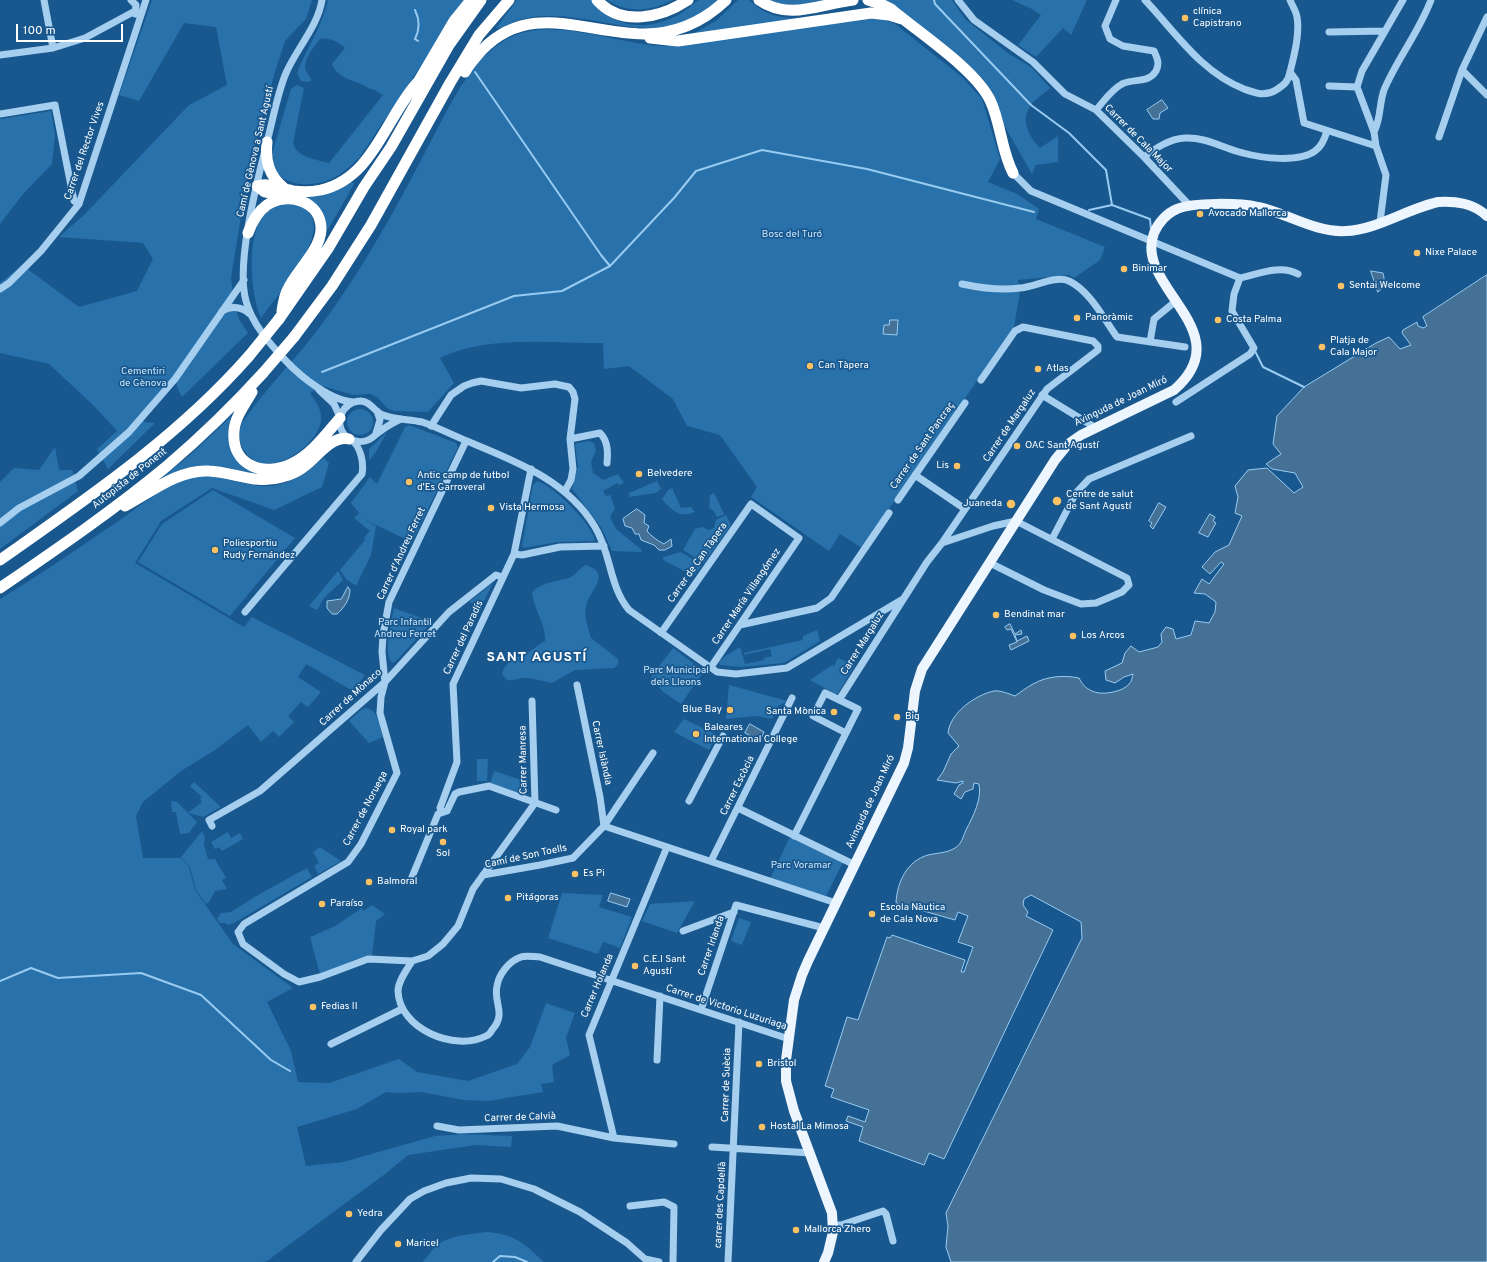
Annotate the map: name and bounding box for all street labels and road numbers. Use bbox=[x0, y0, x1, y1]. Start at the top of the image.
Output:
street label: Camí de Gènova a Sant Agustí bbox=[235, 85, 277, 219]
street label: Carrer del Rector Vives bbox=[62, 100, 108, 202]
street label: Carrer de Cala Major bbox=[1101, 102, 1175, 176]
street label: Avinguda de Joan Miró bbox=[1073, 374, 1169, 430]
street label: Carrer de Margaluz bbox=[981, 387, 1039, 465]
street label: Carrer de Sant Pancraç bbox=[888, 400, 958, 492]
street label: Autopista de Ponent bbox=[90, 446, 170, 512]
street label: Carrer d'Andreu Ferret bbox=[375, 506, 429, 602]
street label: Carrer de Can Tàpera bbox=[666, 521, 730, 605]
street label: Carrer María Villangómez bbox=[710, 546, 784, 648]
street label: Carrer del Paradís bbox=[442, 599, 486, 677]
street label: Carrer Margaluz bbox=[839, 610, 887, 678]
street label: Carrer de Mònaco bbox=[317, 667, 385, 729]
street label: Carrer Islàndia bbox=[588, 720, 614, 786]
street label: Carrer Manresa bbox=[517, 726, 531, 794]
street label: Avinguda de Joan Miró bbox=[844, 753, 898, 851]
street label: Carrer Escòcia bbox=[718, 754, 758, 818]
street label: Carrer de Noruega bbox=[341, 770, 391, 848]
street label: Camí de Son Toells bbox=[484, 842, 568, 872]
street label: Carrer Irlanda bbox=[696, 915, 728, 977]
street label: Carrer Holanda bbox=[579, 952, 617, 1020]
street label: Carrer de Victorio Luzuriaga bbox=[664, 983, 788, 1033]
street label: Carrer de Suècia bbox=[720, 1048, 734, 1122]
street label: Carrer de Calvià bbox=[484, 1111, 556, 1125]
street label: carrer des Capdellà bbox=[713, 1161, 729, 1249]

